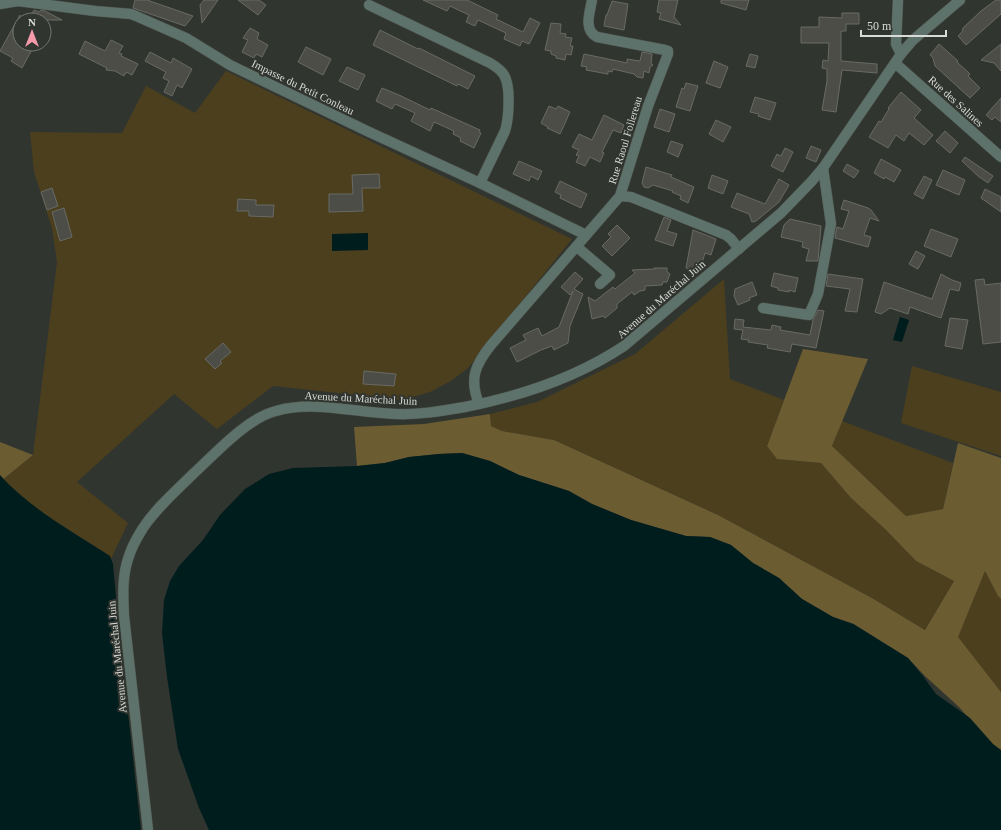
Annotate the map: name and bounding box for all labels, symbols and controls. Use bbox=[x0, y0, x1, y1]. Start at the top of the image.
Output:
north arrow bbox=[12, 12, 52, 52]
scale bar bbox=[861, 12, 946, 38]
text: N bbox=[28, 16, 36, 28]
text: 50 m bbox=[867, 19, 892, 33]
street label: Impasse du Petit Conleau bbox=[250, 57, 356, 117]
street label: Rue des Salines bbox=[926, 73, 986, 129]
street label: Rue Raoul Follereau bbox=[606, 94, 644, 185]
street label: Avenue du Maréchal Juin bbox=[615, 257, 708, 340]
street label: Avenue du Maréchal Juin bbox=[305, 389, 418, 407]
street label: Avenue du Maréchal Juin bbox=[105, 600, 129, 714]

